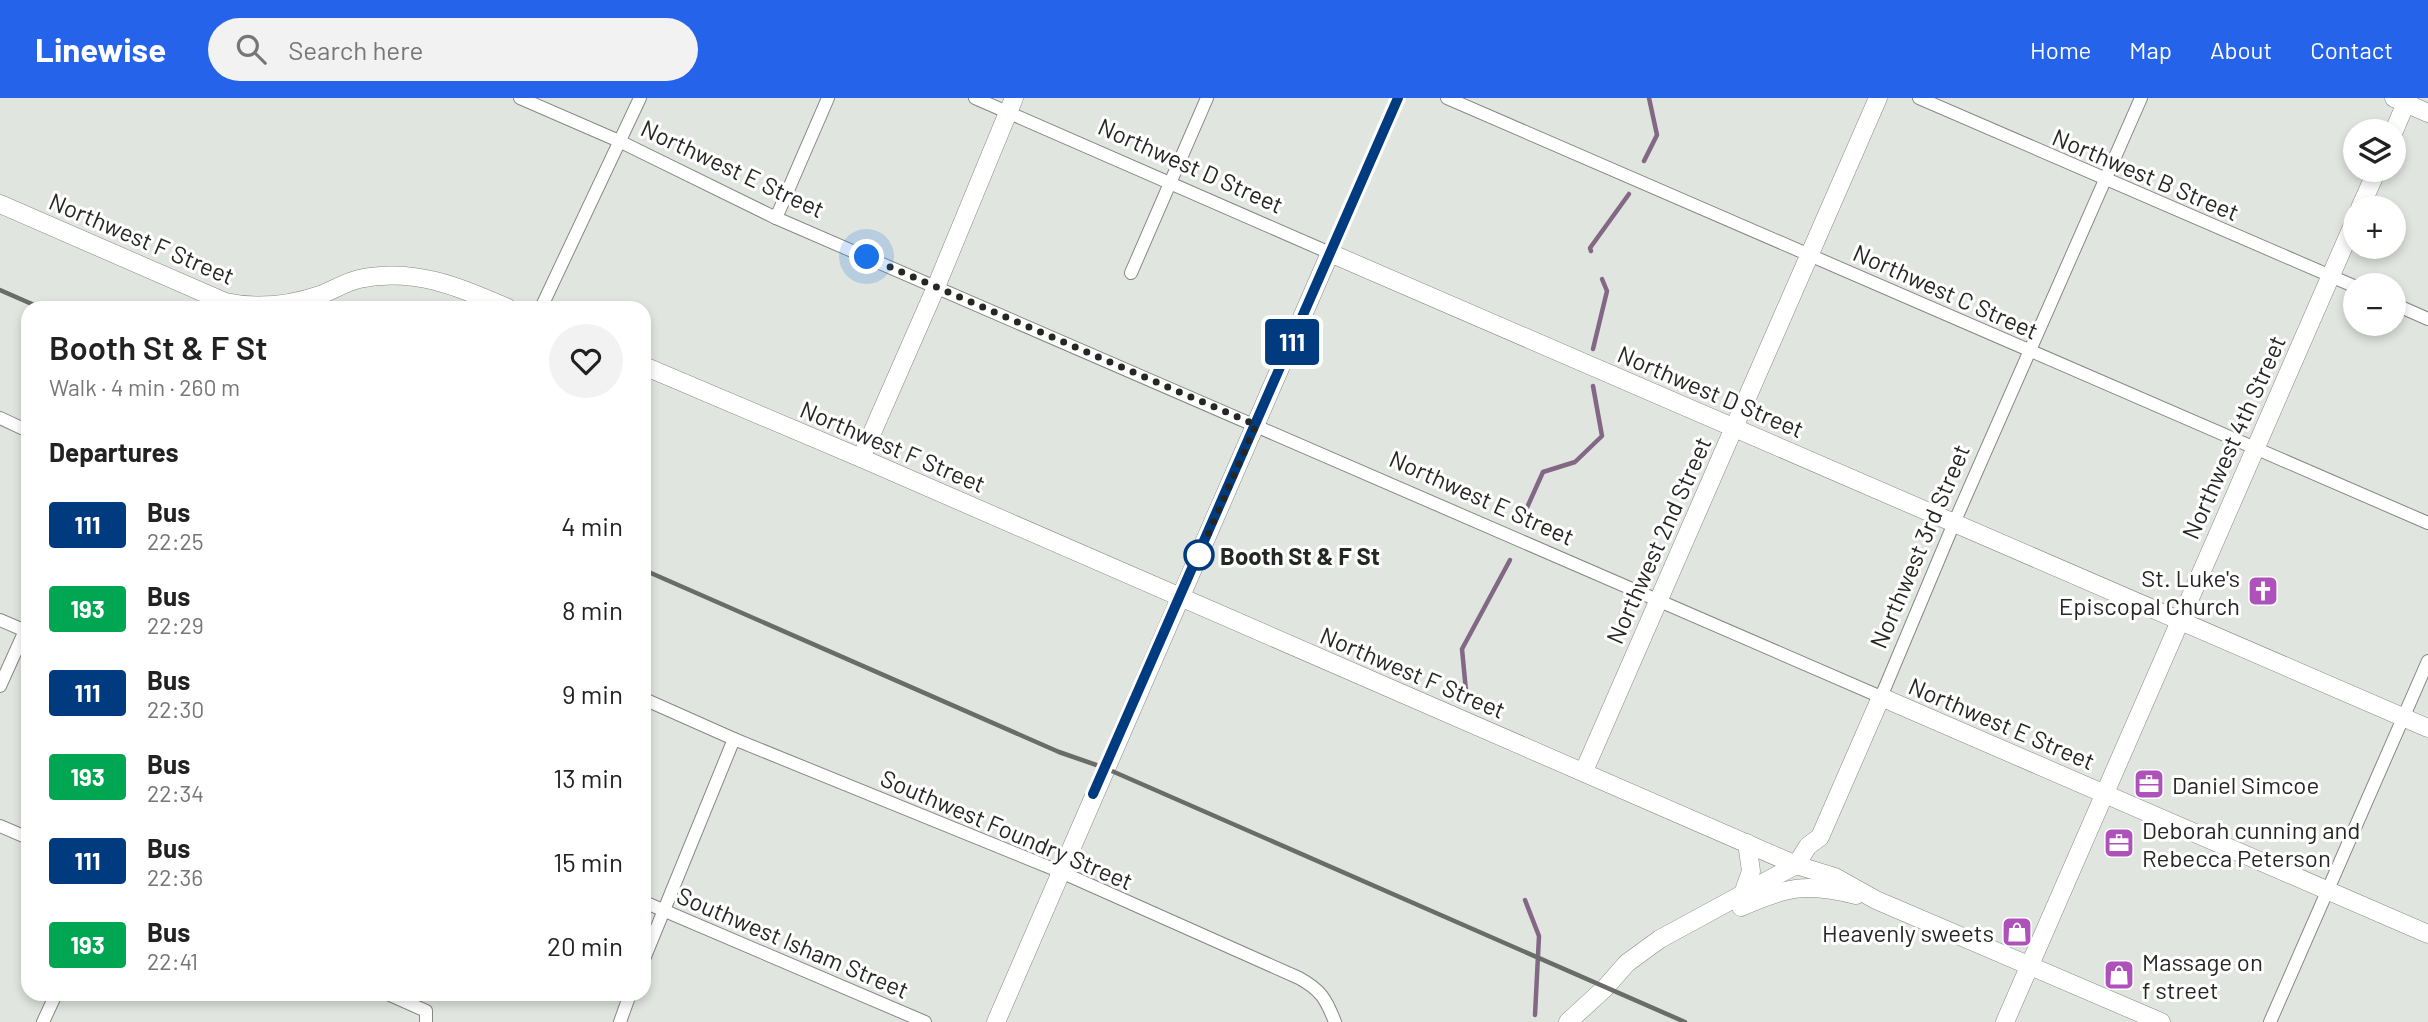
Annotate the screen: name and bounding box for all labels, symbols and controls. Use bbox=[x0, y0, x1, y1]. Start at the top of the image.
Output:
search box bbox=[208, 18, 698, 81]
text: Linewise bbox=[35, 29, 166, 69]
icon: search bbox=[232, 30, 270, 68]
text: Search here bbox=[288, 34, 423, 65]
text: Home bbox=[2030, 35, 2091, 64]
text: Map bbox=[2129, 35, 2172, 64]
text: About bbox=[2210, 35, 2272, 64]
text: Contact bbox=[2310, 35, 2393, 64]
street label: Northwest D Street bbox=[1094, 111, 1288, 219]
street label: Northwest E Street bbox=[637, 113, 829, 223]
map controls bbox=[2343, 119, 2406, 336]
button: layers bbox=[2343, 119, 2406, 182]
street label: Northwest B Street bbox=[2048, 122, 2244, 226]
street label: Northwest F Street bbox=[45, 186, 239, 290]
button: + bbox=[2343, 196, 2406, 259]
street label: Northwest C Street bbox=[1849, 237, 2043, 345]
your location bbox=[849, 239, 884, 274]
button: − bbox=[2343, 273, 2406, 336]
line badge: 111 bbox=[1252, 319, 1332, 365]
button: heart bbox=[549, 324, 623, 398]
text: Booth St & F St bbox=[49, 327, 268, 367]
text: 111 bbox=[1279, 327, 1305, 356]
street label: Northwest 4th Street bbox=[2175, 331, 2291, 543]
street label: Northwest D Street bbox=[1614, 339, 1808, 443]
text: Walk · 4 min · 260 m bbox=[49, 373, 240, 401]
street label: Northwest F Street bbox=[796, 394, 990, 498]
street label: Northwest 2nd Street bbox=[1599, 432, 1717, 648]
text: Departures bbox=[49, 436, 179, 467]
street label: Northwest 3rd Street bbox=[1863, 440, 1975, 652]
street label: Northwest E Street bbox=[1385, 443, 1579, 551]
text: Bus bbox=[147, 496, 190, 527]
text: 111 bbox=[75, 510, 100, 539]
text: 4 min bbox=[561, 510, 623, 541]
text: 22:25 bbox=[147, 527, 204, 555]
marker: Booth St & F St bbox=[1184, 540, 1214, 570]
place label: Booth St & F St bbox=[1220, 541, 1380, 570]
place label: St. Luke's Episcopal Church bbox=[2059, 563, 2240, 620]
church icon: St. Luke's Episcopal Church bbox=[2246, 574, 2280, 608]
text: Bus bbox=[147, 580, 190, 611]
text: 193 bbox=[70, 594, 105, 623]
text: 8 min bbox=[562, 594, 623, 625]
text: 22:29 bbox=[147, 611, 204, 639]
street label: Northwest F Street bbox=[1316, 620, 1510, 724]
text: Bus bbox=[147, 664, 190, 695]
street label: Northwest E Street bbox=[1905, 671, 2099, 775]
text: 111 bbox=[75, 678, 100, 707]
text: 9 min bbox=[562, 678, 623, 709]
text: 22:30 bbox=[147, 695, 204, 723]
text: Bus bbox=[147, 748, 190, 779]
text: 193 bbox=[70, 762, 105, 791]
text: 13 min bbox=[553, 762, 623, 793]
street label: Southwest Foundry Street bbox=[876, 763, 1138, 895]
office icon: Daniel Simcoe bbox=[2132, 767, 2166, 801]
place label: Daniel Simcoe bbox=[2172, 770, 2319, 799]
text: 22:34 bbox=[147, 779, 204, 807]
place label: Deborah cunning and Rebecca Peterson bbox=[2142, 815, 2360, 872]
office icon: Deborah cunning and Rebecca Peterson bbox=[2102, 826, 2136, 860]
text: Bus bbox=[147, 832, 190, 863]
text: 111 bbox=[75, 846, 100, 875]
text: 15 min bbox=[553, 846, 623, 877]
text: 22:36 bbox=[147, 863, 203, 891]
street label: Southwest Isham Street bbox=[673, 880, 913, 1004]
shop icon: Heavenly sweets bbox=[2000, 915, 2034, 949]
text: Bus bbox=[147, 916, 190, 947]
place label: Heavenly sweets bbox=[1822, 918, 1994, 947]
text: 193 bbox=[70, 930, 105, 959]
text: 20 min bbox=[547, 930, 623, 961]
text: 22:41 bbox=[147, 947, 198, 975]
place label: Massage on f street bbox=[2142, 947, 2263, 1004]
shop icon: Massage on f street bbox=[2102, 958, 2136, 992]

